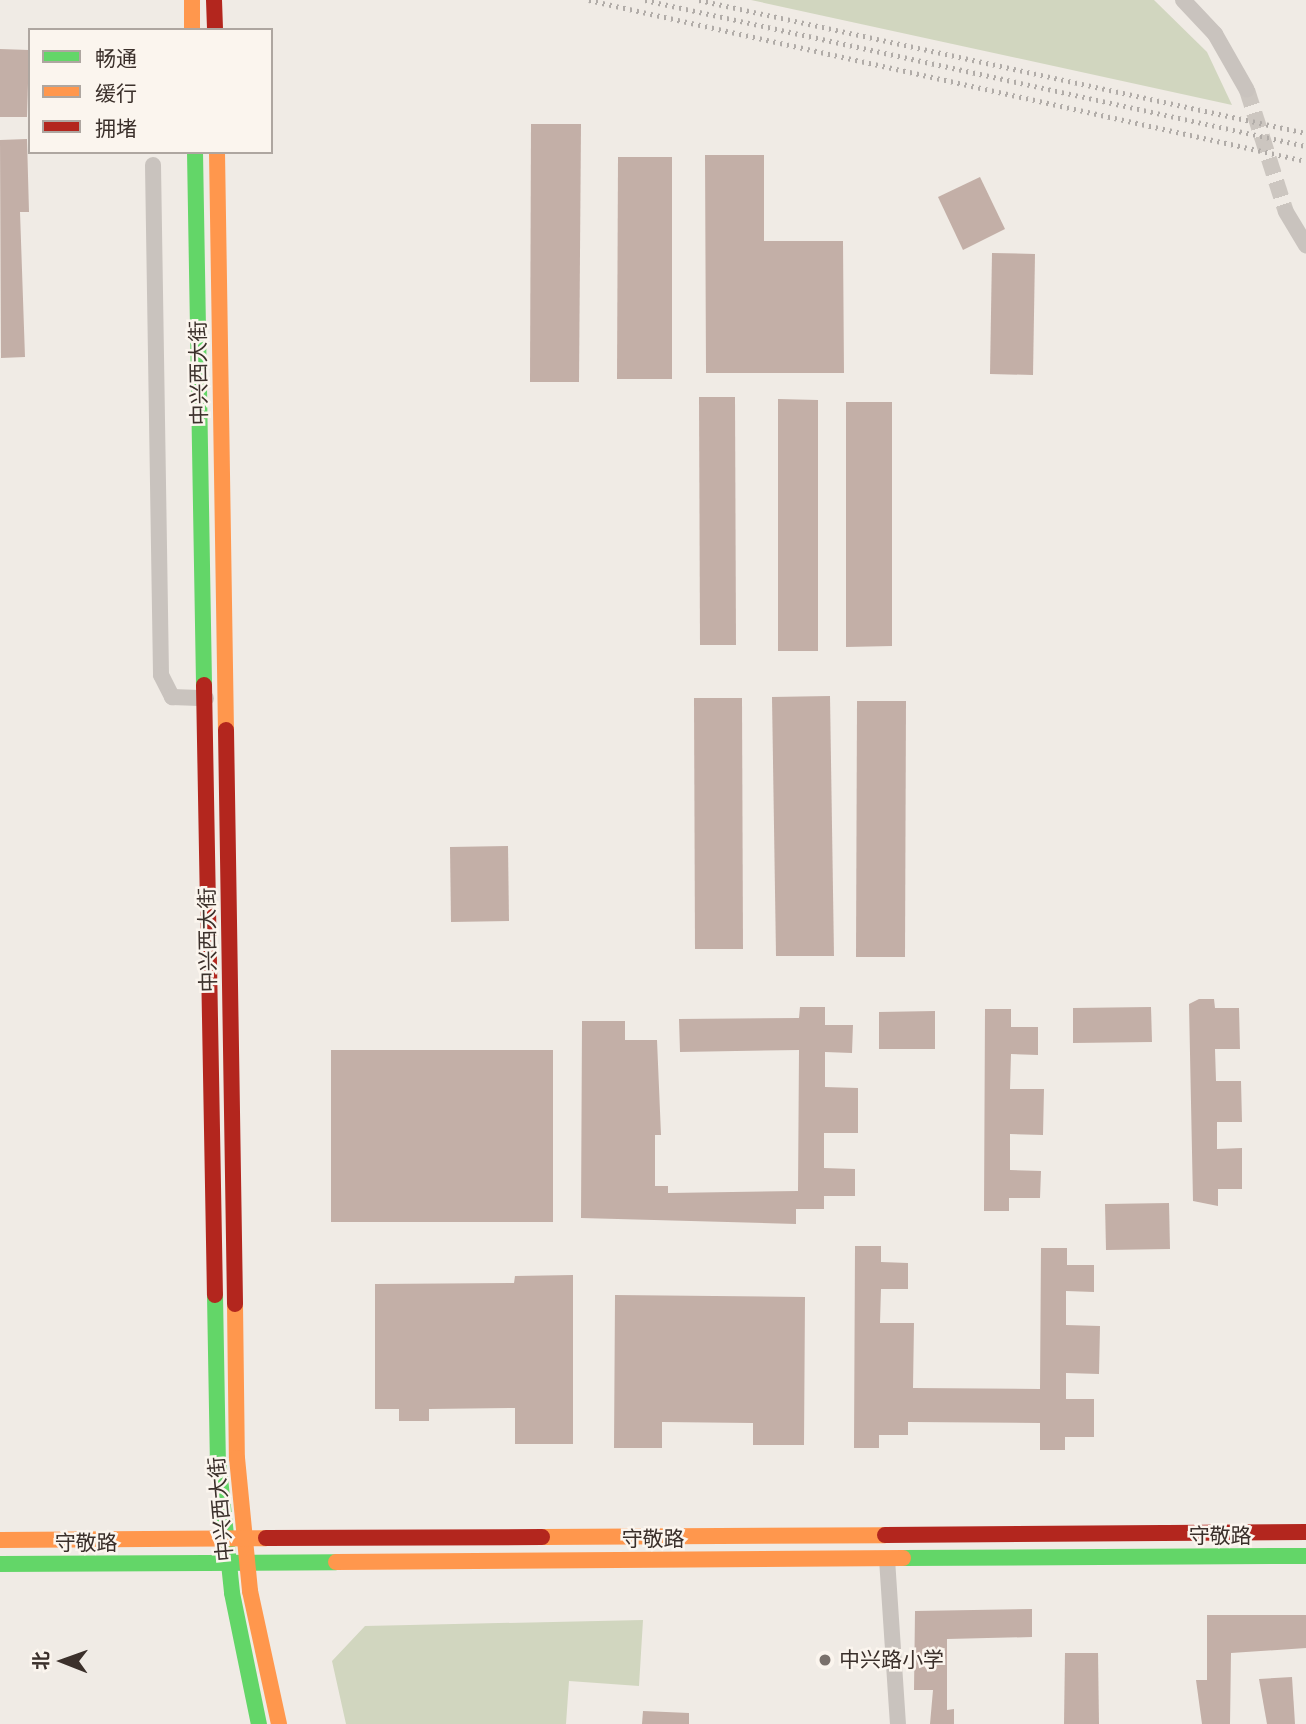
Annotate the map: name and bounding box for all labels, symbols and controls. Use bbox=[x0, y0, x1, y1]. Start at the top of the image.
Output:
legend bbox=[28, 28, 273, 154]
text: 畅通 bbox=[95, 47, 137, 70]
text: 缓行 bbox=[95, 82, 137, 105]
text: 拥堵 bbox=[95, 117, 137, 140]
street label: 中兴西大街 bbox=[185, 320, 213, 426]
street label: 中兴西大街 bbox=[194, 887, 222, 993]
street label: 中兴西大街 bbox=[204, 1456, 238, 1562]
street label: 守敬路 bbox=[1189, 1523, 1251, 1549]
street label: 守敬路 bbox=[622, 1526, 684, 1552]
street label: 守敬路 bbox=[55, 1530, 117, 1556]
north arrow bbox=[28, 1626, 98, 1696]
place label: 中兴路小学 bbox=[839, 1647, 944, 1673]
text: 北 bbox=[31, 1651, 52, 1670]
marker: 中兴路小学 bbox=[817, 1652, 833, 1668]

